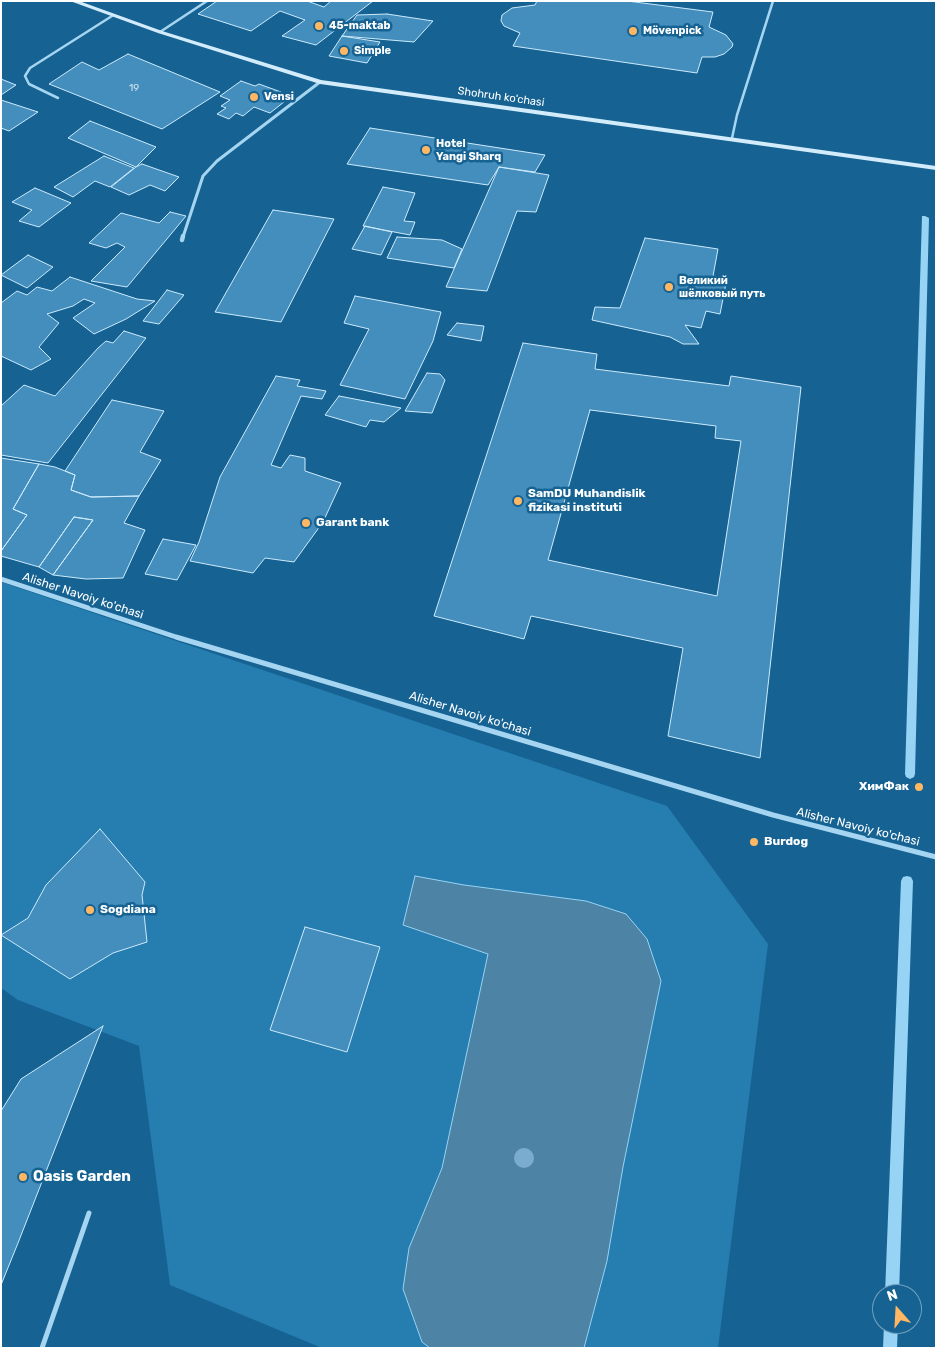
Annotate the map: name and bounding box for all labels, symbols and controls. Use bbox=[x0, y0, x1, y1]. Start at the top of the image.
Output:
place label: 45-maktab bbox=[329, 19, 390, 33]
marker: 45-maktab bbox=[313, 20, 325, 32]
place label: Mövenpick bbox=[643, 24, 702, 38]
marker: Mövenpick bbox=[627, 25, 639, 37]
place label: Simple bbox=[354, 44, 391, 58]
marker: Simple bbox=[338, 45, 350, 57]
house number: 19 bbox=[129, 82, 139, 94]
street label: Shohruh ko'chasi bbox=[457, 84, 545, 110]
place label: Vensi bbox=[264, 90, 294, 104]
marker: Vensi bbox=[248, 91, 260, 103]
place label: Hotel Yangi Sharq bbox=[436, 137, 501, 163]
marker: Hotel Yangi Sharq bbox=[420, 144, 432, 156]
place label: Великий шёлковый путь bbox=[679, 274, 765, 300]
marker: Великий шёлковый путь bbox=[663, 281, 675, 293]
place label: SamDU Muhandislik fizikasi instituti bbox=[528, 487, 646, 515]
marker: SamDU Muhandislik fizikasi instituti bbox=[512, 495, 524, 507]
place label: Garant bank bbox=[316, 516, 389, 530]
marker: Garant bank bbox=[300, 517, 312, 529]
street label: Alisher Navoiy ko'chasi bbox=[21, 570, 145, 622]
street label: Alisher Navoiy ko'chasi bbox=[407, 689, 533, 739]
place label: ХимФак bbox=[859, 780, 909, 794]
marker: ХимФак bbox=[913, 781, 925, 793]
street label: Alisher Navoiy ko'chasi bbox=[795, 805, 921, 849]
place label: Burdog bbox=[764, 835, 808, 849]
marker: Burdog bbox=[748, 836, 760, 848]
place label: Sogdiana bbox=[100, 903, 156, 917]
marker: Sogdiana bbox=[84, 904, 96, 916]
place label: Oasis Garden bbox=[33, 1168, 131, 1186]
marker: Oasis Garden bbox=[17, 1171, 29, 1183]
north arrow bbox=[872, 1284, 922, 1334]
text: N bbox=[885, 1286, 900, 1305]

